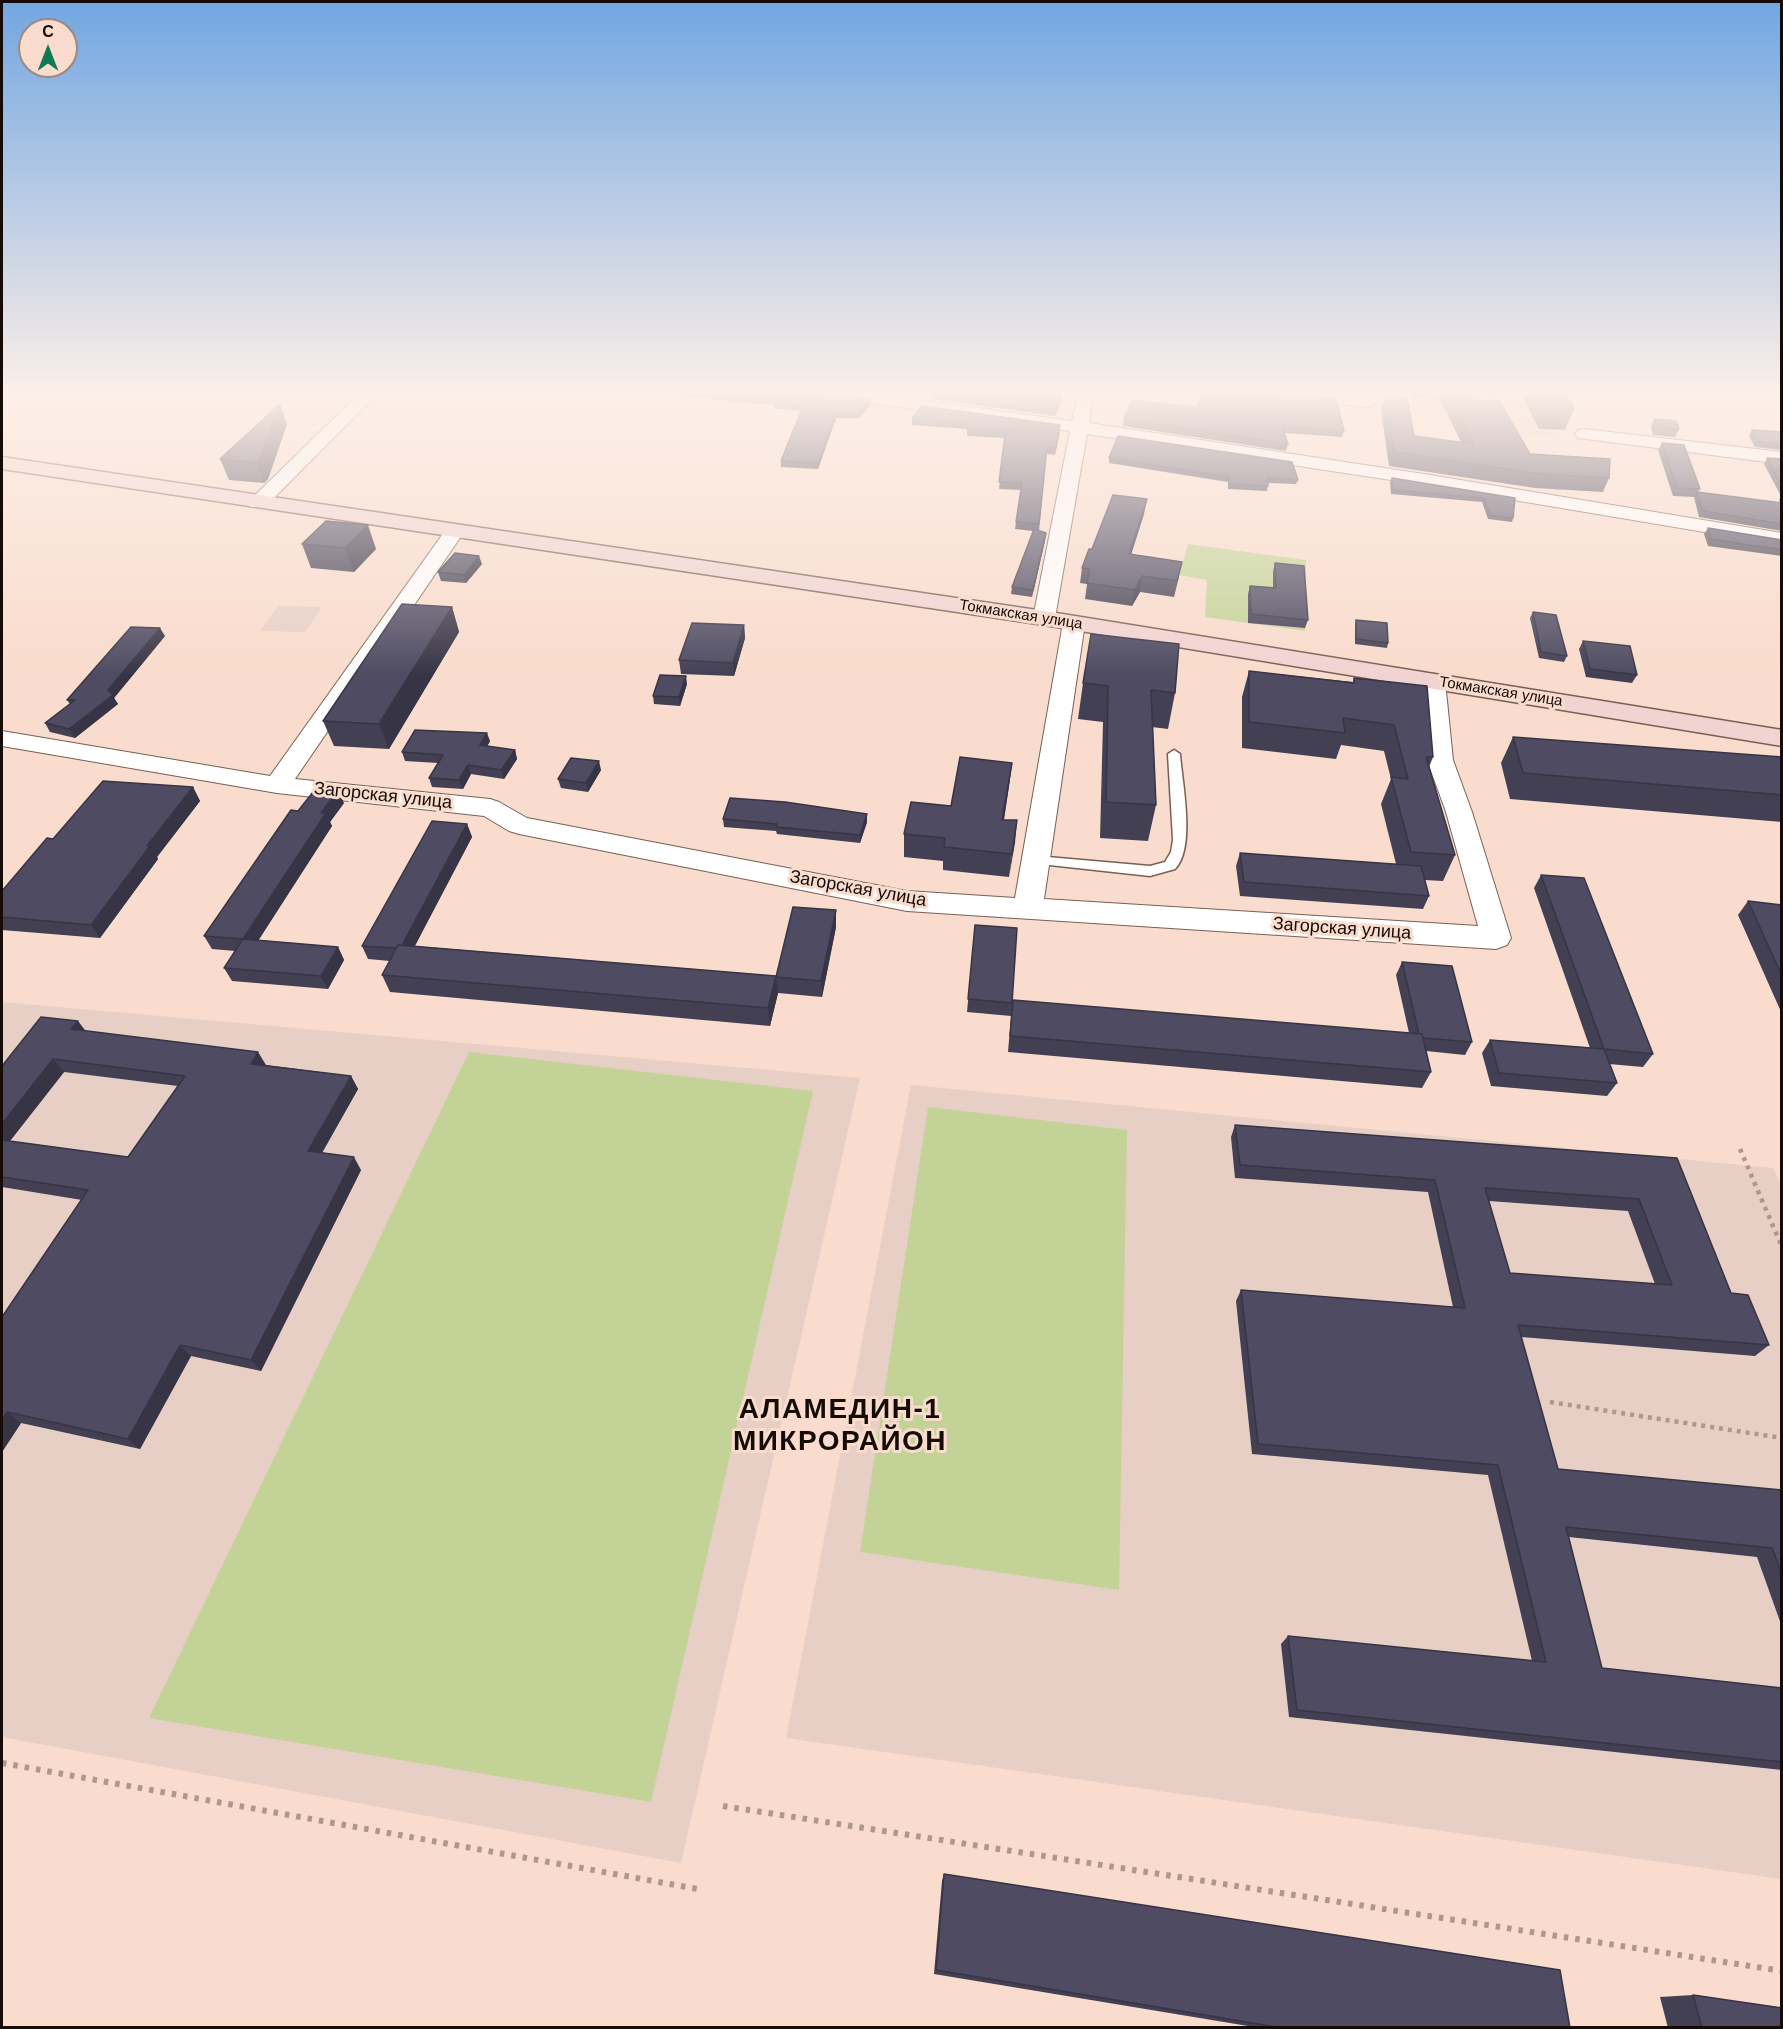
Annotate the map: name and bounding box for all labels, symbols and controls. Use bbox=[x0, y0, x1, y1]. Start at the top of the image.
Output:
north arrow bbox=[18, 18, 78, 78]
text: С bbox=[42, 23, 54, 40]
street label: Токмакская улица bbox=[958, 596, 1084, 634]
street label: Токмакская улица bbox=[1438, 673, 1564, 711]
street label: Загорская улица bbox=[313, 778, 453, 814]
street label: Загорская улица bbox=[788, 866, 928, 912]
street label: Загорская улица bbox=[1272, 913, 1412, 945]
district label: АЛАМЕДИН-1 МИКРОРАЙОН bbox=[733, 1393, 947, 1459]

